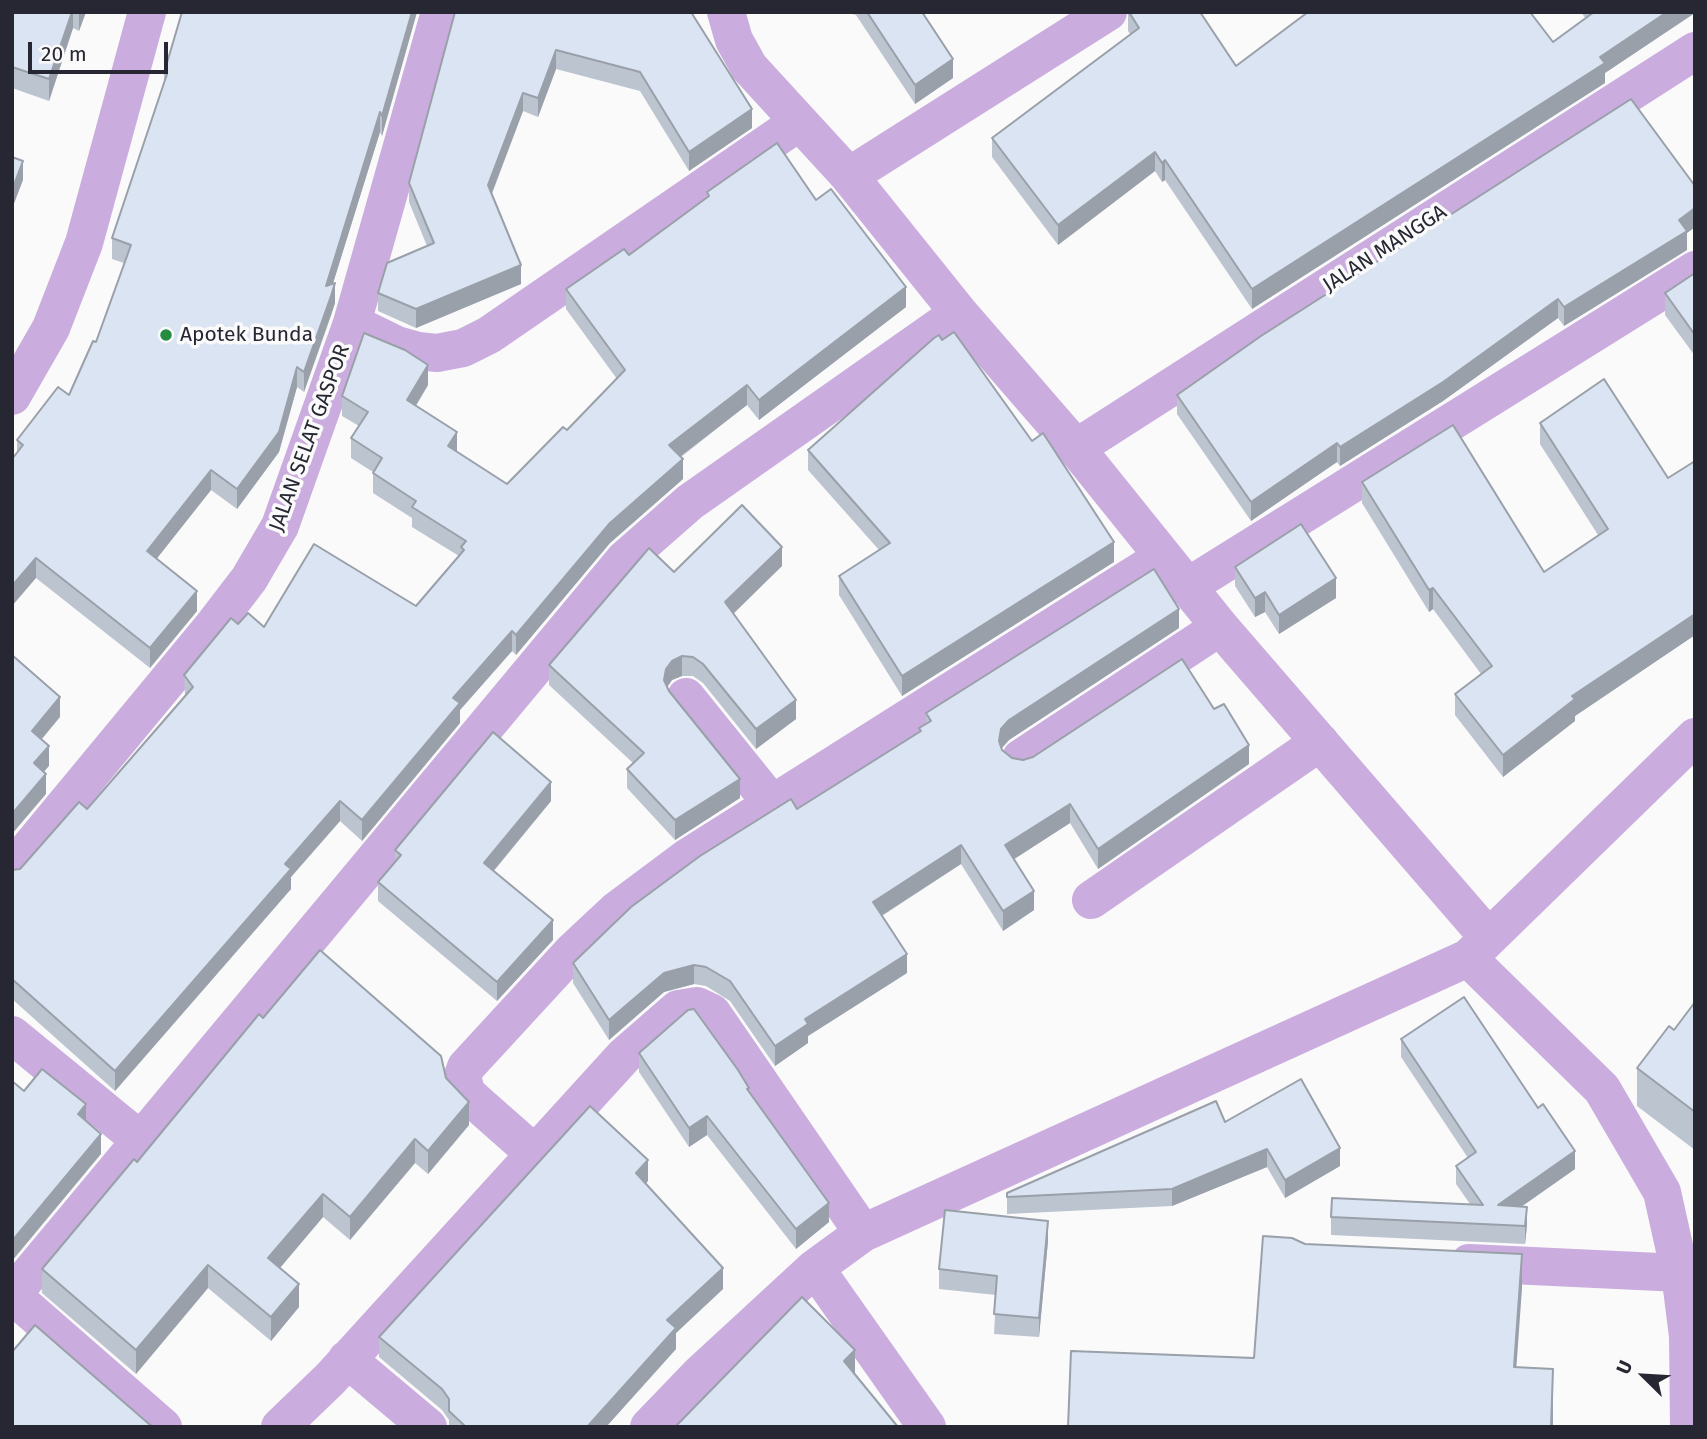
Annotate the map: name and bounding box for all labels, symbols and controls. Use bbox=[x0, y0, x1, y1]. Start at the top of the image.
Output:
scale bar bbox=[32, 28, 172, 72]
text: 20 m bbox=[41, 41, 87, 67]
street label: JALAN MANGGA bbox=[1319, 200, 1451, 298]
place label: Apotek Bunda bbox=[180, 322, 313, 348]
marker: Apotek Bunda bbox=[158, 327, 174, 343]
street label: JALAN SELAT GASPOR bbox=[264, 341, 356, 535]
north arrow bbox=[1609, 1341, 1679, 1411]
text: U bbox=[1611, 1357, 1637, 1378]

